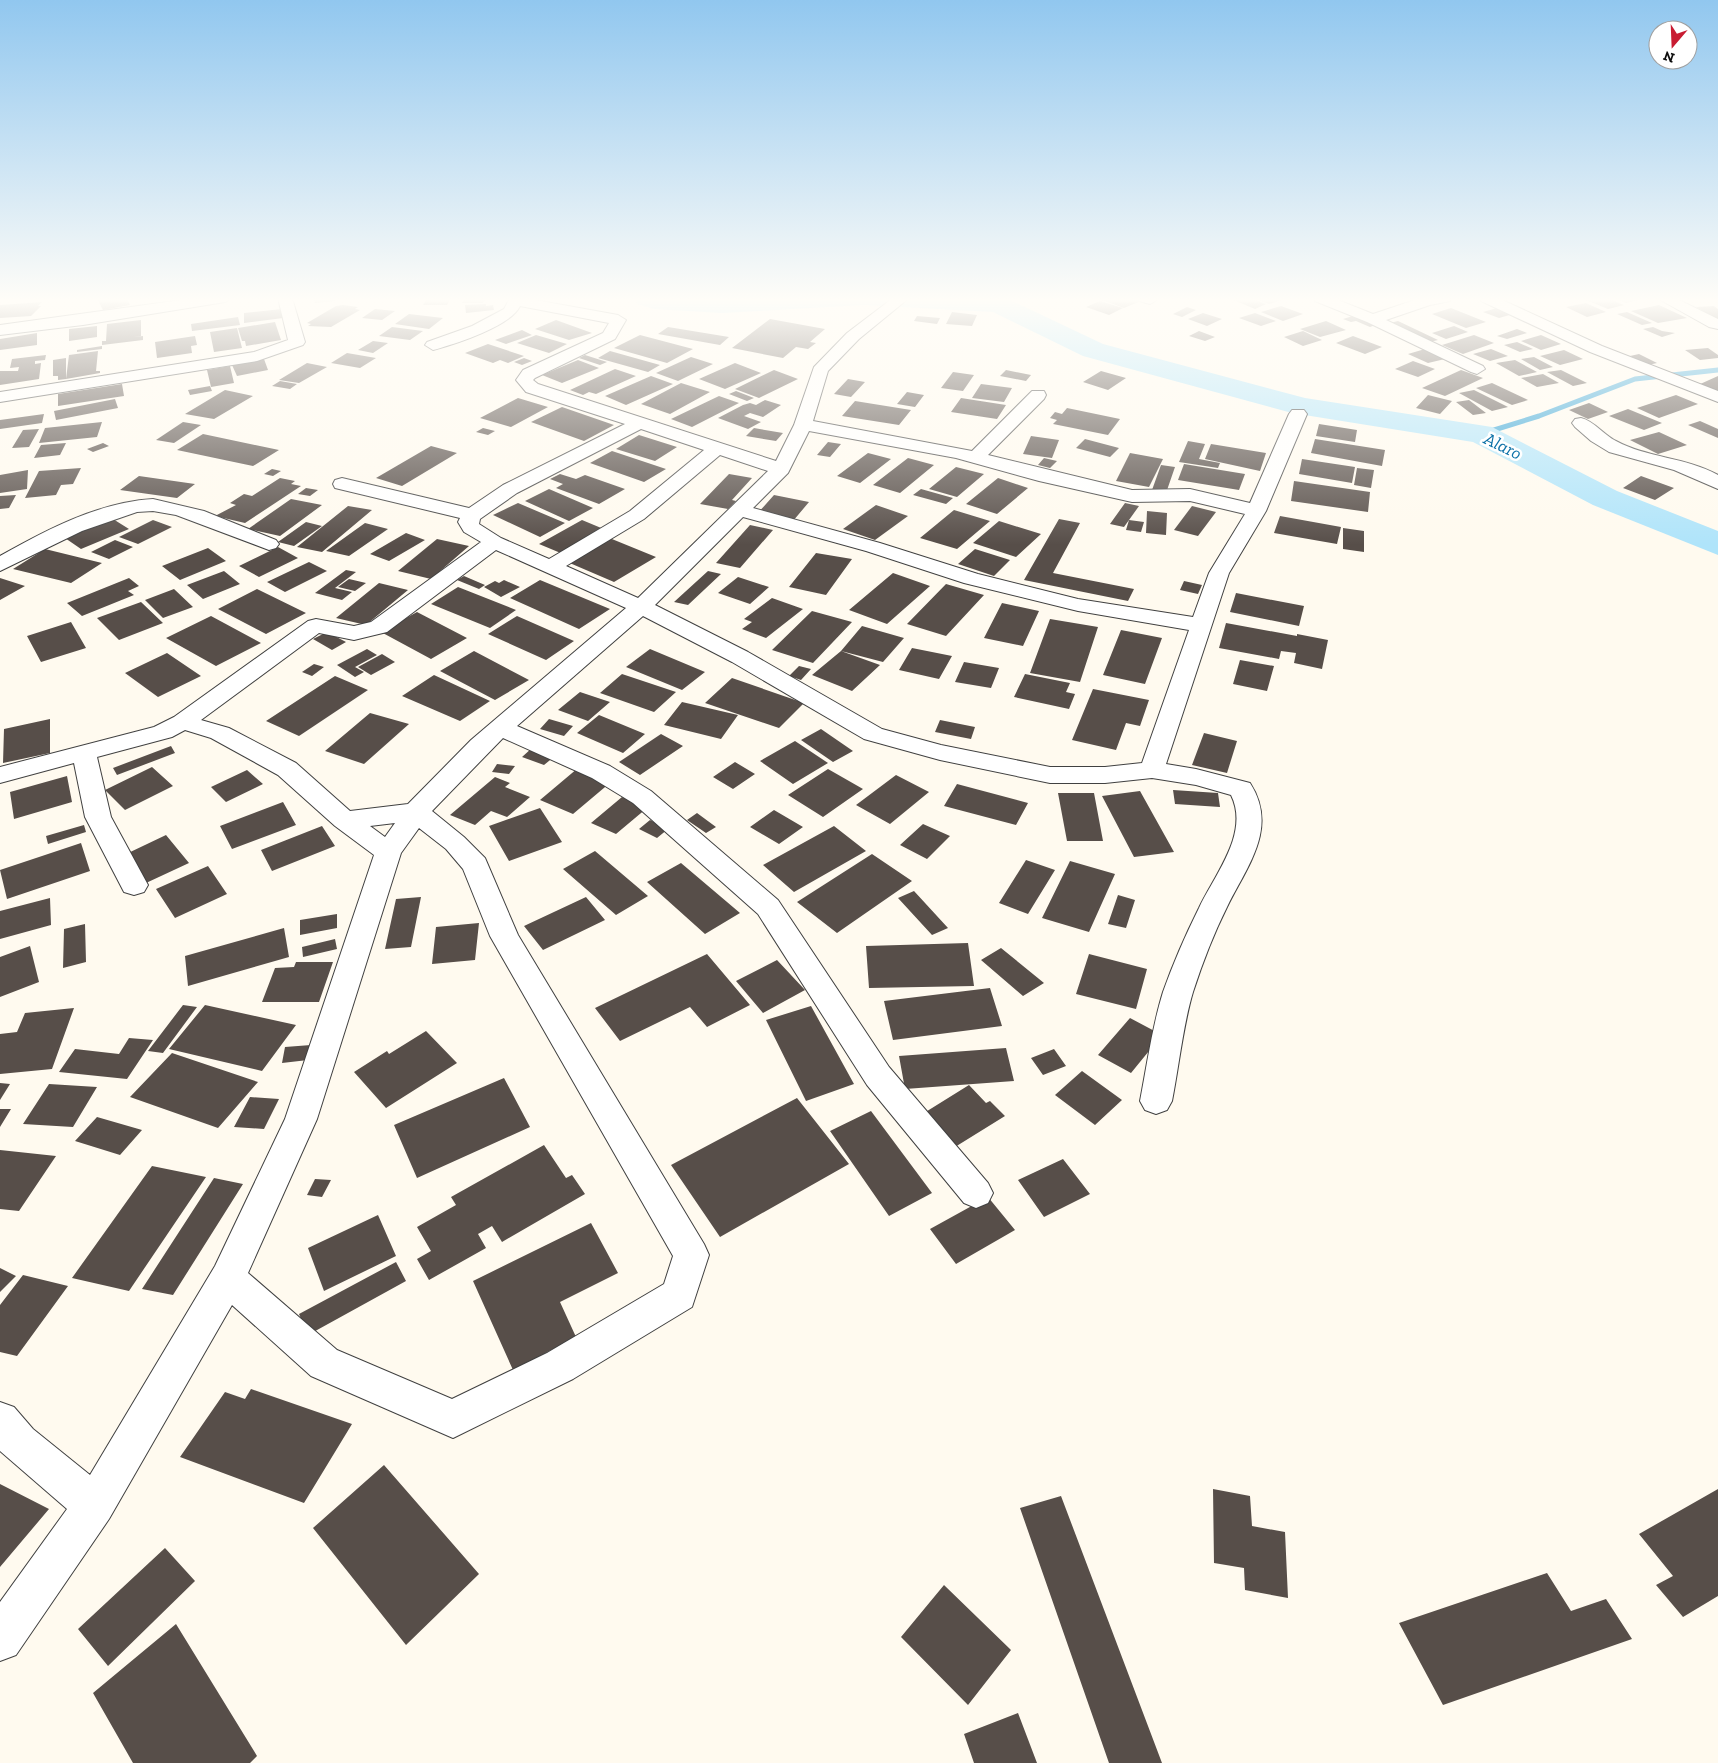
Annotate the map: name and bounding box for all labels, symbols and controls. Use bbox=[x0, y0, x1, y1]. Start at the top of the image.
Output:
north arrow bbox=[1648, 20, 1698, 70]
text: N bbox=[1661, 47, 1677, 67]
water label: Alaro bbox=[1480, 427, 1526, 465]

